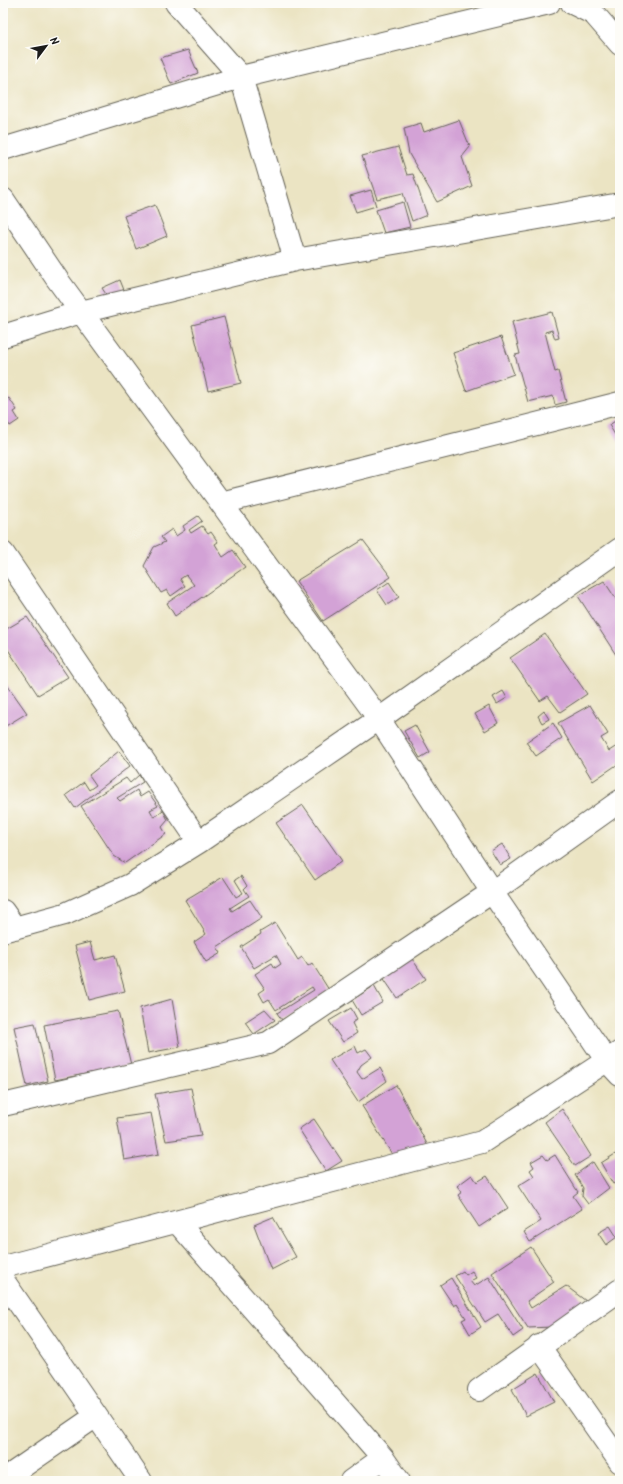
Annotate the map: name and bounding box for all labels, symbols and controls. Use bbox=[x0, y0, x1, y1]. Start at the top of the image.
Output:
north arrow bbox=[26, 26, 66, 66]
text: N bbox=[44, 34, 63, 49]

